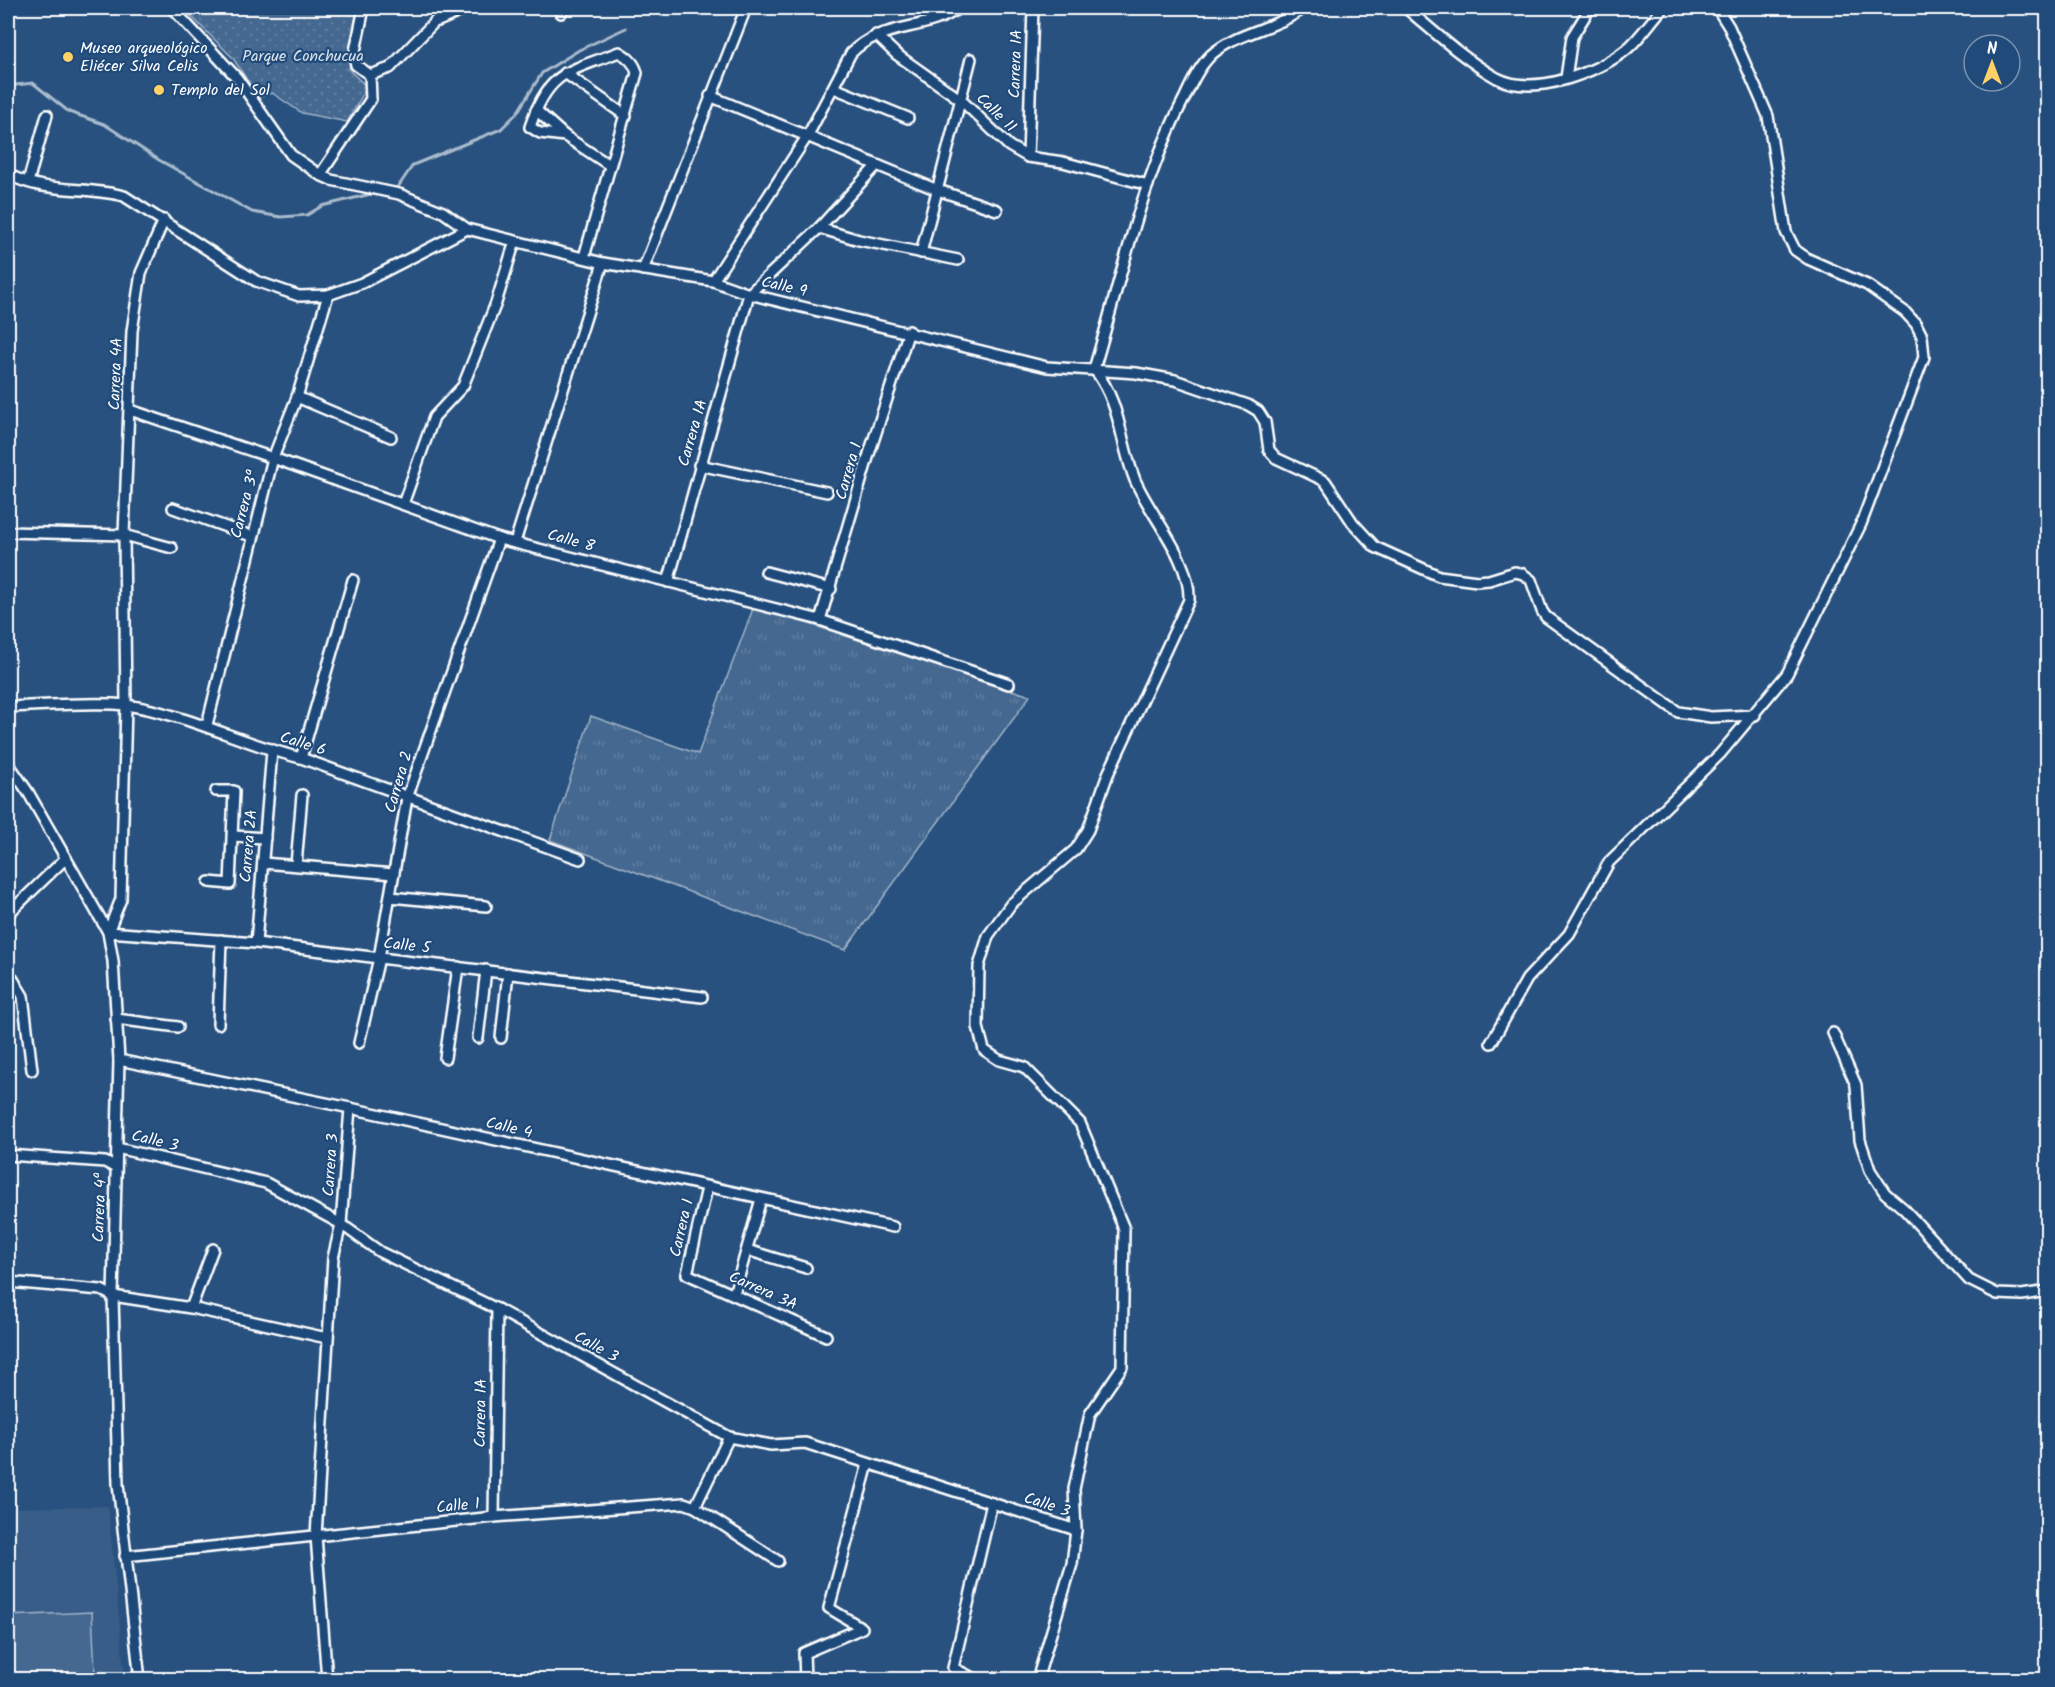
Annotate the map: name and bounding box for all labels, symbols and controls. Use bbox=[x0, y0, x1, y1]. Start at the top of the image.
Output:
street label: Carrera 1A bbox=[1002, 29, 1030, 99]
north arrow bbox=[1962, 33, 2022, 93]
place label: Museo arqueológico Eliécer Silva Celis bbox=[80, 36, 207, 79]
text: N bbox=[1987, 37, 1997, 62]
park label: Parque Conchucua bbox=[242, 44, 364, 69]
marker: Museo arqueológico Eliécer Silva Celis bbox=[61, 50, 75, 64]
place label: Templo del Sol bbox=[171, 78, 270, 103]
marker: Templo del Sol bbox=[152, 83, 166, 97]
street label: Calle 11 bbox=[970, 87, 1022, 139]
street label: Calle 9 bbox=[759, 270, 810, 304]
street label: Carrera 4A bbox=[102, 337, 130, 411]
street label: Carrera 1A bbox=[671, 396, 715, 470]
street label: Carrera 1 bbox=[829, 439, 869, 503]
street label: Carrera 3ª bbox=[224, 467, 266, 541]
street label: Calle 8 bbox=[544, 523, 598, 559]
street label: Calle 6 bbox=[277, 725, 329, 763]
street label: Carrera 2 bbox=[378, 748, 420, 816]
street label: Carrera 2A bbox=[233, 808, 265, 884]
street label: Calle 5 bbox=[382, 931, 433, 961]
street label: Calle 4 bbox=[483, 1110, 535, 1146]
street label: Calle 3 bbox=[129, 1123, 181, 1159]
street label: Carrera 3 bbox=[316, 1133, 346, 1197]
street label: Carrera 4ª bbox=[86, 1171, 114, 1243]
street label: Carrera 1 bbox=[663, 1196, 701, 1260]
street label: Carrera 3A bbox=[725, 1265, 802, 1317]
street label: Calle 3 bbox=[569, 1325, 623, 1369]
street label: Carrera 1A bbox=[468, 1378, 494, 1448]
street label: Calle 3 bbox=[1020, 1486, 1074, 1524]
street label: Calle 1 bbox=[435, 1491, 481, 1521]

